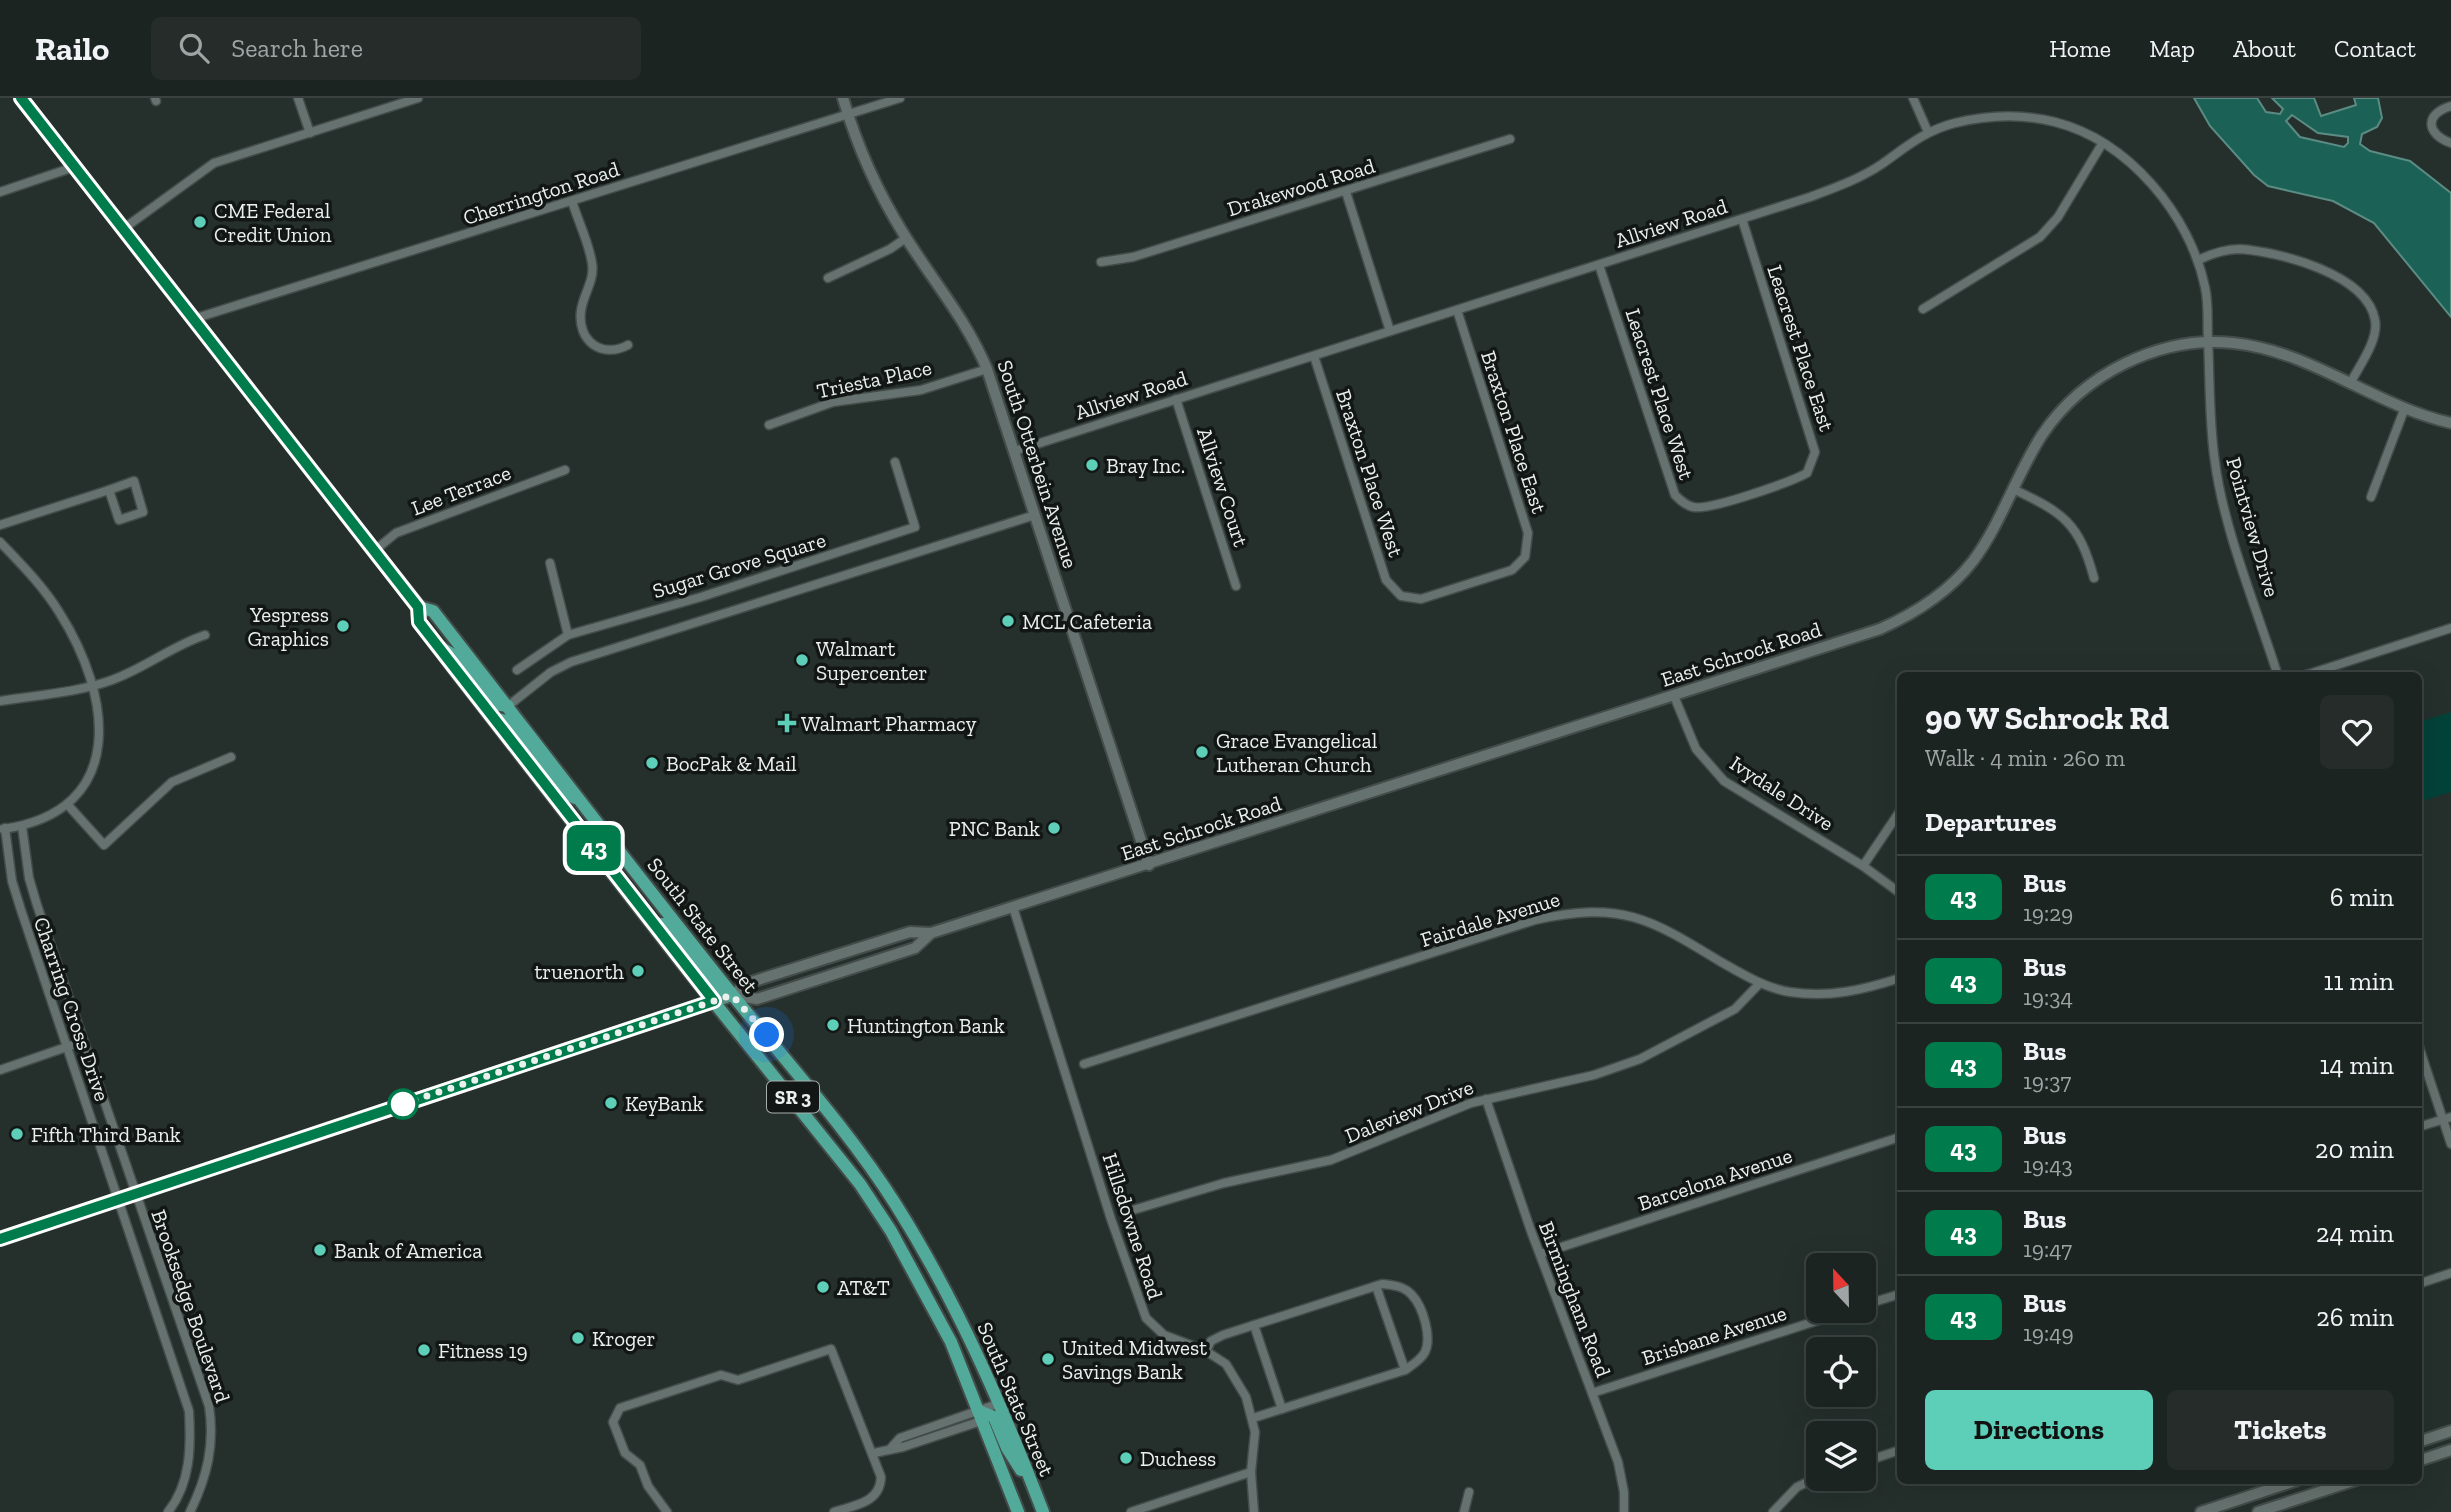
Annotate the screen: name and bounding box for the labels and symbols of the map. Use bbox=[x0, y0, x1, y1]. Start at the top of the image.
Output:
street label: Drakewood Road bbox=[1224, 153, 1378, 221]
street label: Cherrington Road bbox=[460, 156, 623, 230]
street label: Allview Road bbox=[1612, 193, 1731, 253]
place label: CME Federal Credit Union bbox=[214, 198, 332, 247]
marker: CME Federal Credit Union bbox=[192, 214, 208, 230]
street label: Leacrest Place East bbox=[1762, 262, 1840, 434]
street label: Leacrest Place West bbox=[1621, 305, 1700, 483]
street label: Braxton Place East bbox=[1476, 348, 1552, 517]
street label: Triesta Place bbox=[814, 355, 934, 403]
street label: South Otterbein Avenue bbox=[993, 357, 1083, 571]
street label: Allview Road bbox=[1072, 365, 1191, 425]
street label: Braxton Place West bbox=[1331, 386, 1409, 560]
street label: Allview Court bbox=[1192, 424, 1254, 550]
place label: Bray Inc. bbox=[1106, 453, 1185, 478]
street label: Pointview Drive bbox=[2221, 454, 2285, 600]
marker: Bray Inc. bbox=[1084, 457, 1100, 473]
street label: Lee Terrace bbox=[408, 460, 514, 520]
street label: Sugar Grove Square bbox=[649, 527, 829, 603]
place label: Yespress Graphics bbox=[247, 602, 329, 651]
place label: MCL Cafeteria bbox=[1022, 609, 1152, 634]
marker: MCL Cafeteria bbox=[1000, 613, 1016, 629]
street label: East Schrock Road bbox=[1658, 616, 1825, 692]
marker: Yespress Graphics bbox=[335, 618, 351, 634]
place label: Walmart Supercenter bbox=[816, 636, 927, 685]
marker: Walmart Supercenter bbox=[794, 652, 810, 668]
place label: Walmart Pharmacy bbox=[801, 711, 977, 736]
marker: Walmart Pharmacy bbox=[779, 715, 795, 731]
place label: Grace Evangelical Lutheran Church bbox=[1216, 728, 1378, 777]
marker: Grace Evangelical Lutheran Church bbox=[1194, 744, 1210, 760]
street label: Ivydale Drive bbox=[1725, 750, 1839, 836]
place label: BocPak & Mail bbox=[666, 751, 797, 776]
marker: BocPak & Mail bbox=[644, 755, 660, 771]
street label: East Schrock Road bbox=[1118, 790, 1285, 866]
place label: PNC Bank bbox=[949, 816, 1040, 841]
marker: PNC Bank bbox=[1046, 820, 1062, 836]
line badge: 43 bbox=[562, 825, 626, 871]
street label: South State Street bbox=[642, 852, 764, 998]
street label: Fairdale Avenue bbox=[1417, 886, 1563, 952]
street label: Charring Cross Drive bbox=[29, 914, 115, 1104]
place label: truenorth bbox=[535, 959, 624, 984]
marker: truenorth bbox=[630, 963, 646, 979]
place label: Huntington Bank bbox=[847, 1013, 1005, 1038]
your location bbox=[749, 1017, 784, 1052]
marker: Huntington Bank bbox=[825, 1017, 841, 1033]
street label: Daleview Drive bbox=[1341, 1074, 1477, 1148]
road number: SR 3 bbox=[767, 1082, 819, 1113]
unlabelled marker bbox=[388, 1089, 418, 1119]
place label: KeyBank bbox=[625, 1091, 703, 1116]
marker: KeyBank bbox=[603, 1095, 619, 1111]
place label: Fifth Third Bank bbox=[31, 1122, 181, 1147]
marker: Fifth Third Bank bbox=[9, 1126, 25, 1142]
street label: Barcelona Avenue bbox=[1635, 1142, 1795, 1216]
street label: Hillsdowne Road bbox=[1098, 1150, 1169, 1303]
street label: Brooksedge Boulevard bbox=[146, 1206, 236, 1406]
street label: Birmingham Road bbox=[1534, 1218, 1616, 1381]
place label: Bank of America bbox=[334, 1238, 482, 1263]
marker: Bank of America bbox=[312, 1242, 328, 1258]
north arrow bbox=[1806, 1253, 1876, 1323]
place label: AT&T bbox=[837, 1275, 890, 1300]
marker: AT&T bbox=[815, 1279, 831, 1295]
street label: Brisbane Avenue bbox=[1639, 1300, 1790, 1370]
street label: South State Street bbox=[972, 1318, 1060, 1480]
place label: Kroger bbox=[592, 1326, 655, 1351]
marker: Kroger bbox=[570, 1330, 586, 1346]
place label: United Midwest Savings Bank bbox=[1062, 1335, 1207, 1384]
place label: Fitness 19 bbox=[438, 1338, 528, 1363]
marker: Fitness 19 bbox=[416, 1342, 432, 1358]
marker: United Midwest Savings Bank bbox=[1040, 1351, 1056, 1367]
place label: Duchess bbox=[1140, 1446, 1216, 1471]
marker: Duchess bbox=[1118, 1450, 1134, 1466]

